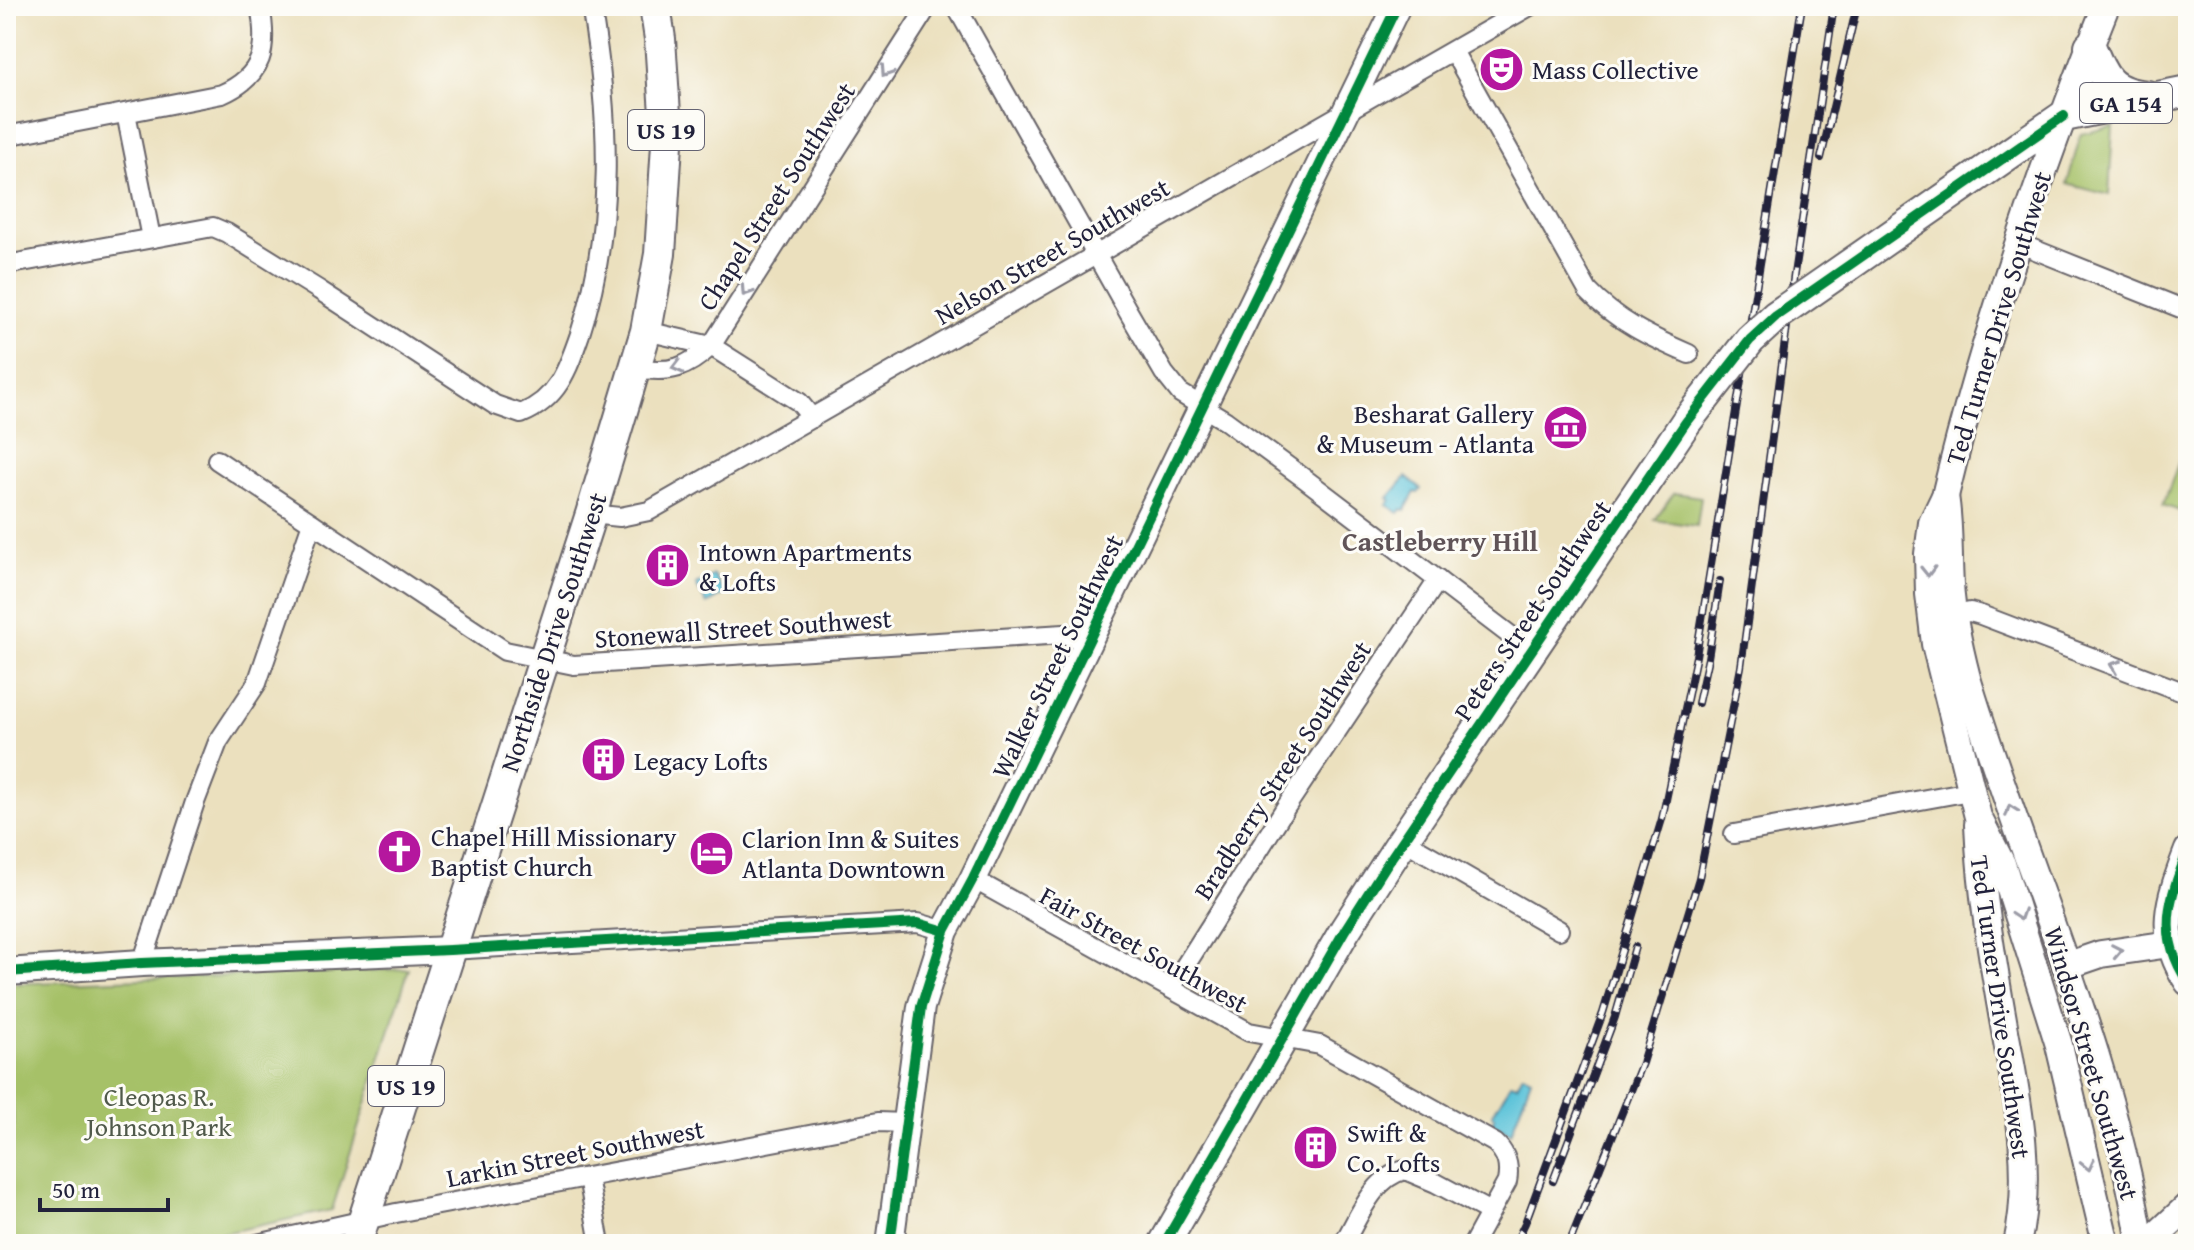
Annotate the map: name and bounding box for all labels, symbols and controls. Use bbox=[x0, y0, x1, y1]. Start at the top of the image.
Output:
theatre icon: Mass Collective bbox=[1477, 45, 1525, 93]
place label: Mass Collective bbox=[1532, 50, 1699, 89]
one-way arrow bbox=[881, 63, 896, 77]
street label: Chapel Street Southwest bbox=[687, 74, 865, 318]
road number: GA 154 bbox=[2080, 83, 2172, 123]
road number: US 19 bbox=[628, 110, 704, 150]
street label: Ted Turner Drive Southwest bbox=[1935, 166, 2061, 470]
street label: Nelson Street Southwest bbox=[927, 168, 1177, 334]
one-way arrow bbox=[741, 282, 756, 296]
one-way arrow bbox=[671, 357, 685, 374]
place label: Besharat Gallery & Museum - Atlanta bbox=[1317, 394, 1535, 463]
museum icon: Besharat Gallery & Museum - Atlanta bbox=[1541, 404, 1589, 452]
street label: Northside Drive Southwest bbox=[489, 487, 617, 777]
street label: Peters Street Southwest bbox=[1443, 492, 1621, 728]
district label: Castleberry Hill bbox=[1342, 520, 1538, 561]
street label: Walker Street Southwest bbox=[981, 527, 1133, 785]
place label: Intown Apartments & Lofts bbox=[699, 532, 912, 601]
building icon: Intown Apartments & Lofts bbox=[644, 542, 692, 590]
one-way arrow bbox=[1920, 565, 1937, 578]
street label: Stonewall Street Southwest bbox=[593, 598, 893, 658]
street label: Bradberry Street Southwest bbox=[1183, 633, 1381, 907]
one-way arrow bbox=[2109, 659, 2123, 676]
building icon: Legacy Lofts bbox=[579, 736, 627, 784]
place label: Legacy Lofts bbox=[634, 741, 768, 780]
one-way arrow bbox=[2004, 804, 2021, 818]
place label: Chapel Hill Missionary Baptist Church bbox=[431, 817, 677, 886]
place label: Clarion Inn & Suites Atlanta Downtown bbox=[742, 819, 959, 888]
church icon: Chapel Hill Missionary Baptist Church bbox=[376, 827, 424, 875]
hotel icon: Clarion Inn & Suites Atlanta Downtown bbox=[687, 829, 735, 877]
street label: Ted Turner Drive Southwest bbox=[1960, 853, 2042, 1161]
street label: Fair Street Southwest bbox=[1033, 876, 1255, 1022]
one-way arrow bbox=[2010, 907, 2026, 921]
street label: Windsor Street Southwest bbox=[2034, 922, 2150, 1204]
one-way arrow bbox=[2110, 943, 2124, 960]
road number: US 19 bbox=[368, 1066, 444, 1106]
park label: Cleopas R. Johnson Park bbox=[84, 1077, 232, 1146]
street label: Larkin Street Southwest bbox=[443, 1109, 707, 1197]
place label: Swift & Co. Lofts bbox=[1347, 1113, 1440, 1182]
building icon: Swift & Co. Lofts bbox=[1292, 1123, 1340, 1171]
one-way arrow bbox=[2079, 1158, 2096, 1172]
scale bar bbox=[40, 1162, 168, 1212]
text: 50 m bbox=[52, 1172, 100, 1207]

